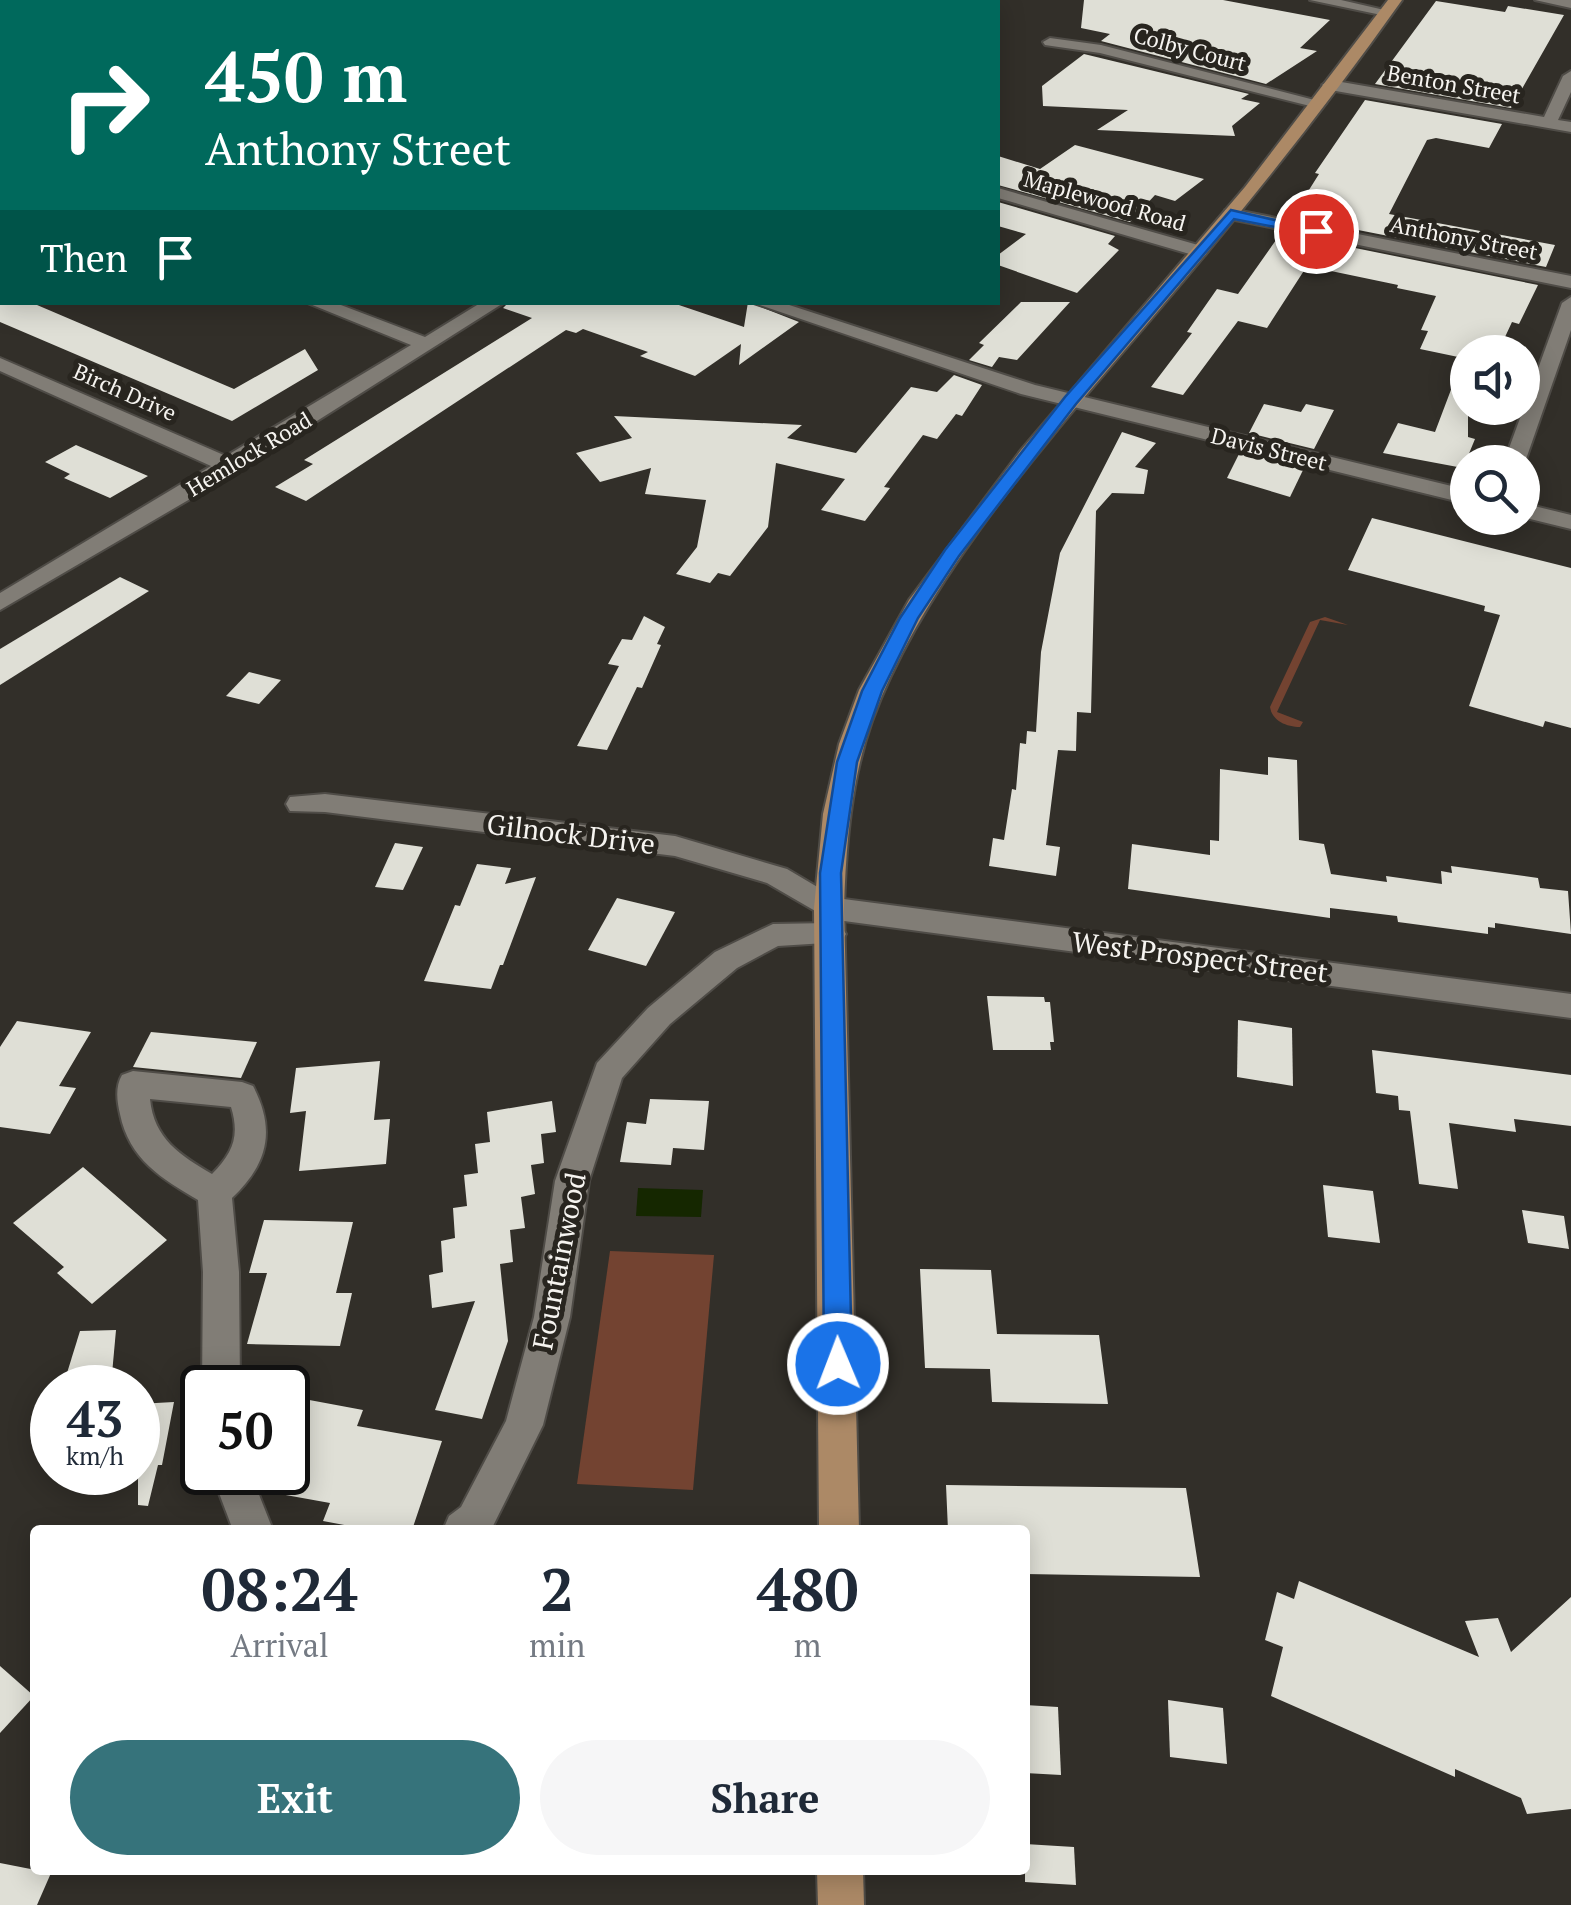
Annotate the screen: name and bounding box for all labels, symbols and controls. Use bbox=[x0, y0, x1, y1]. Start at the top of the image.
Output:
street label: Colby Court bbox=[1131, 20, 1250, 77]
text: 450 m bbox=[205, 29, 407, 122]
icon: right bbox=[40, 40, 170, 170]
street label: Benton Street bbox=[1385, 57, 1523, 110]
text: Anthony Street bbox=[205, 118, 511, 178]
street label: Maplewood Road bbox=[1021, 164, 1189, 237]
pin bbox=[1274, 189, 1359, 274]
icon: arrive bbox=[1289, 204, 1344, 259]
street label: Anthony Street bbox=[1388, 209, 1540, 266]
icon: arrive bbox=[148, 230, 203, 285]
text: Then bbox=[40, 233, 128, 283]
map controls bbox=[1450, 335, 1540, 535]
button: sound bbox=[1450, 335, 1540, 425]
street label: Birch Drive bbox=[69, 356, 181, 427]
street label: Hemlock Road bbox=[181, 405, 317, 502]
street label: Davis Street bbox=[1208, 420, 1330, 477]
button: search bbox=[1450, 445, 1540, 535]
street label: Gilnock Drive bbox=[485, 805, 657, 862]
street label: West Prospect Street bbox=[1070, 922, 1331, 991]
street label: Fountainwood bbox=[523, 1169, 594, 1353]
position arrow bbox=[786, 1312, 890, 1416]
speed limit sign: 50 bbox=[180, 1365, 310, 1495]
text: 43 bbox=[67, 1385, 123, 1451]
text: km/h bbox=[66, 1439, 124, 1472]
text: 08:24 bbox=[201, 1549, 358, 1628]
text: 2 bbox=[540, 1549, 574, 1628]
text: 480 bbox=[757, 1549, 859, 1628]
text: Arrival bbox=[231, 1624, 329, 1666]
text: min bbox=[529, 1624, 585, 1666]
text: m bbox=[794, 1624, 821, 1666]
button: Exit bbox=[70, 1740, 520, 1855]
button: Share bbox=[540, 1740, 990, 1855]

